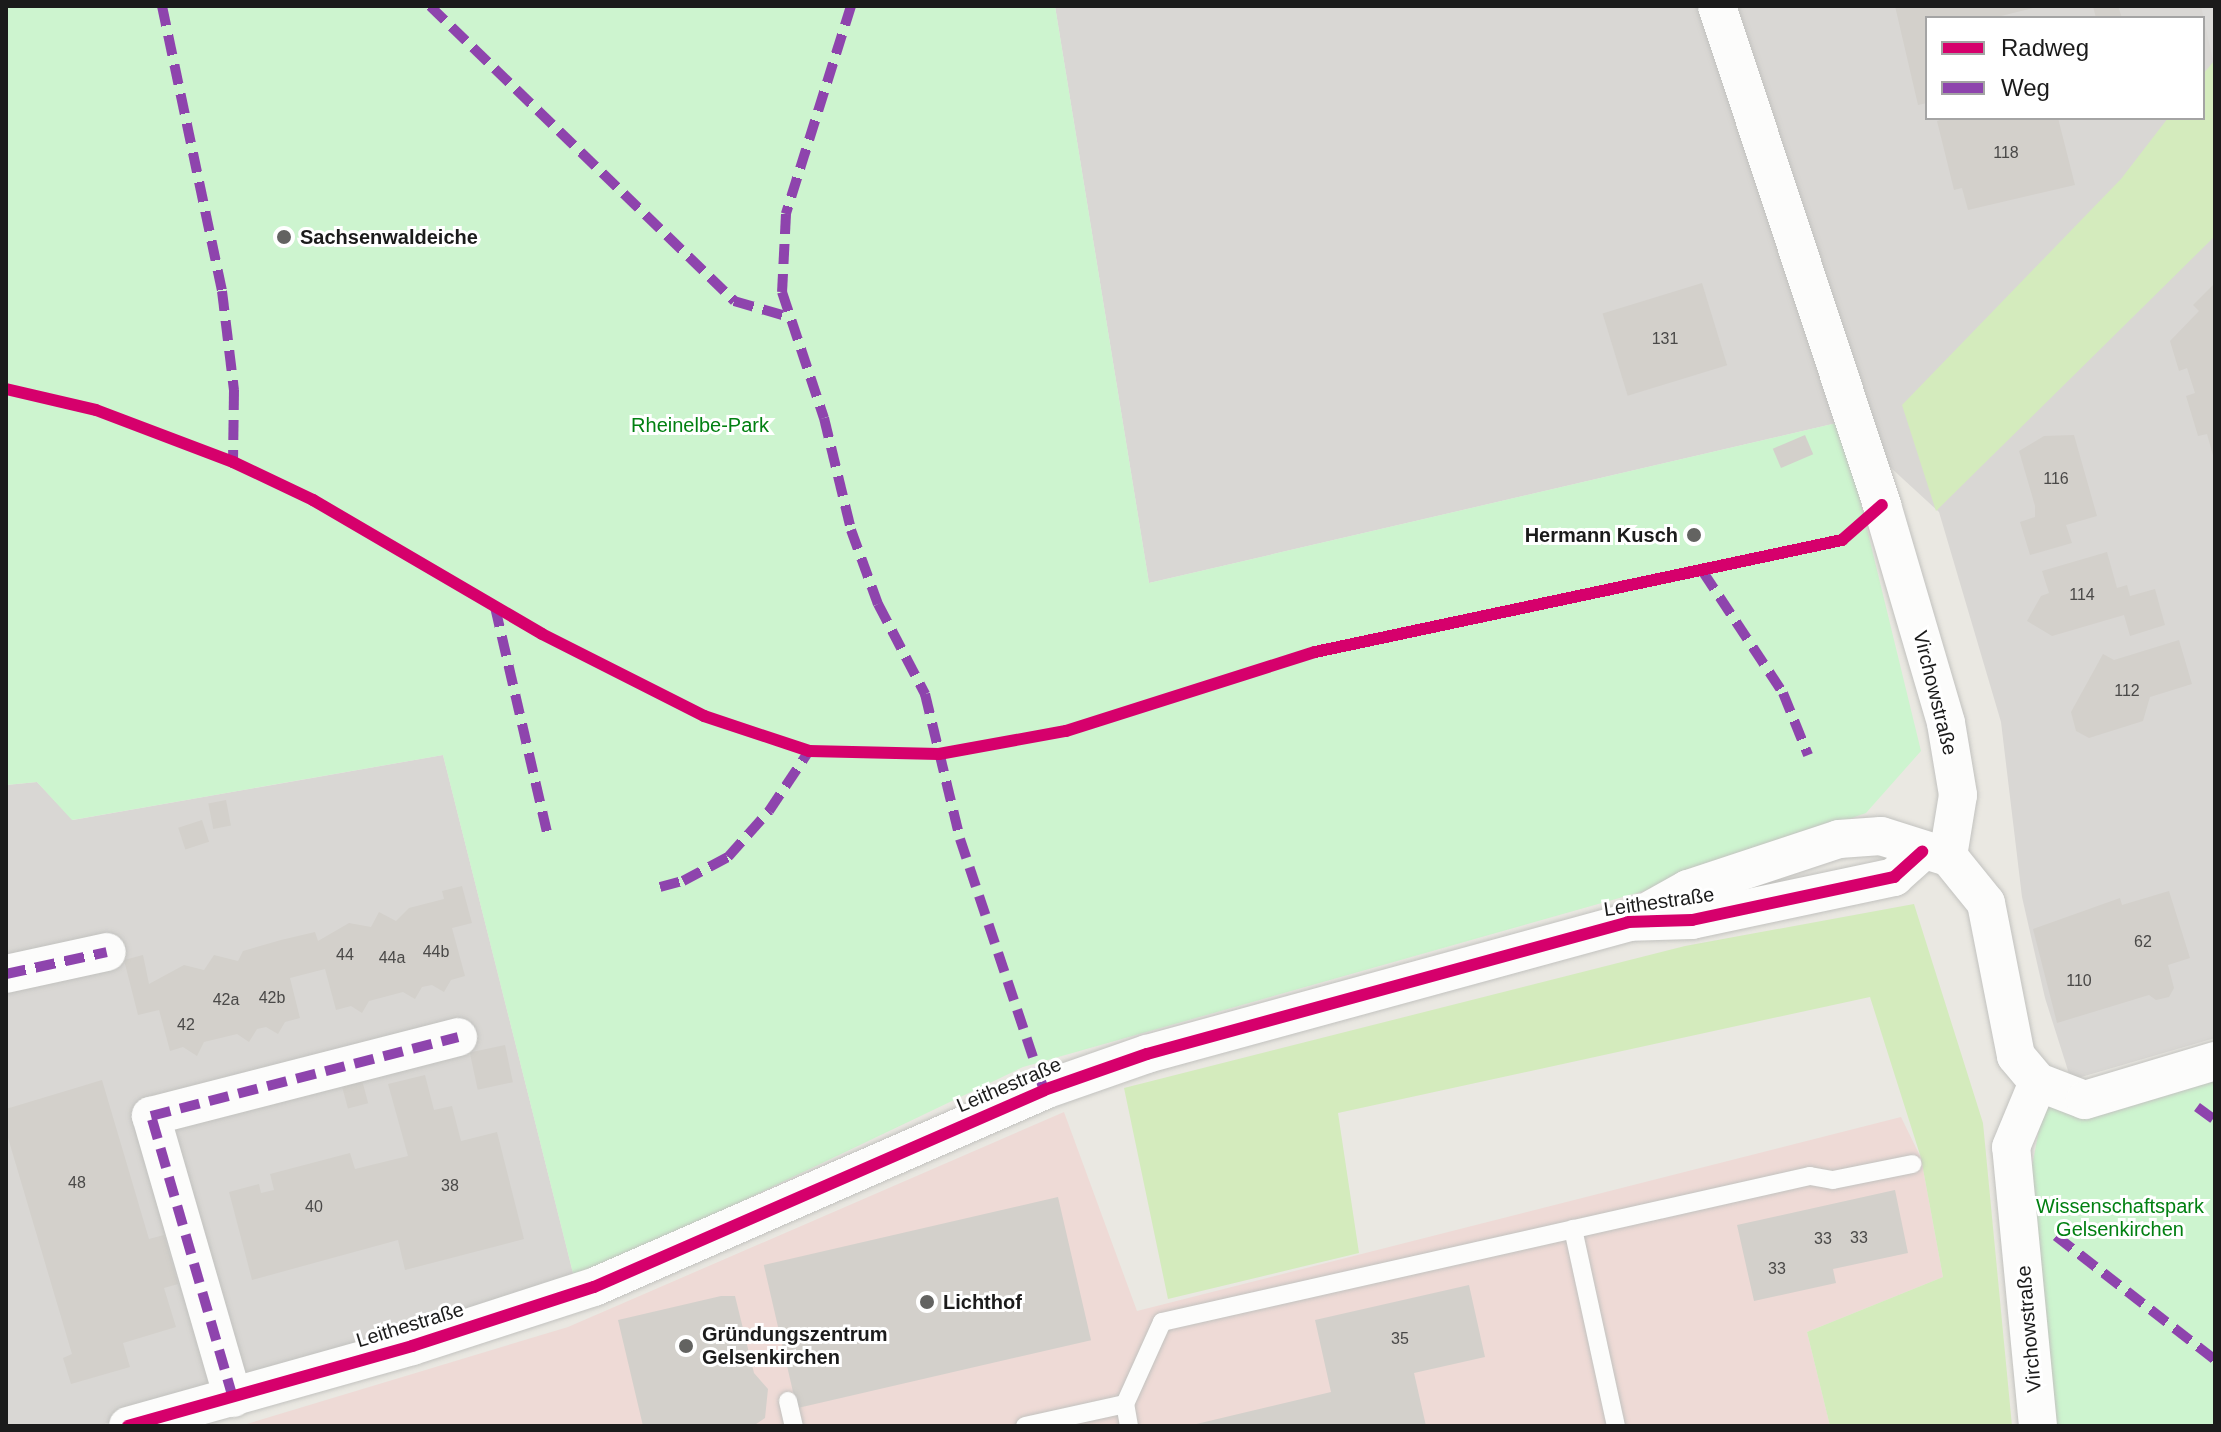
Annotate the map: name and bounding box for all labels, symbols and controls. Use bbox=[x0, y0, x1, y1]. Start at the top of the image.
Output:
legend bbox=[1925, 16, 2205, 120]
text: Radweg bbox=[2001, 34, 2089, 61]
text: Weg bbox=[2001, 74, 2050, 101]
house number: 118 bbox=[1993, 143, 2019, 163]
place label: Sachsenwaldeiche bbox=[300, 225, 478, 249]
marker: Sachsenwaldeiche bbox=[275, 228, 293, 246]
house number: 131 bbox=[1652, 329, 1678, 349]
park label: Rheinelbe-Park bbox=[631, 413, 769, 437]
house number: 116 bbox=[2043, 469, 2069, 489]
place label: Hermann Kusch bbox=[1525, 523, 1678, 547]
marker: Hermann Kusch bbox=[1685, 526, 1703, 544]
house number: 114 bbox=[2069, 585, 2095, 605]
street label: Virchowstraße bbox=[1908, 628, 1962, 758]
house number: 112 bbox=[2114, 681, 2140, 701]
street label: Leithestraße bbox=[1602, 882, 1716, 922]
house number: 62 bbox=[2134, 932, 2152, 952]
house number: 44b bbox=[423, 942, 449, 962]
house number: 44 bbox=[336, 945, 354, 965]
house number: 44a bbox=[379, 948, 405, 968]
house number: 110 bbox=[2066, 971, 2092, 991]
house number: 42b bbox=[259, 988, 285, 1008]
house number: 42a bbox=[213, 990, 239, 1010]
house number: 42 bbox=[177, 1015, 195, 1035]
street label: Leithestraße bbox=[953, 1052, 1065, 1118]
house number: 48 bbox=[68, 1173, 86, 1193]
house number: 38 bbox=[441, 1176, 459, 1196]
park label: Wissenschaftspark Gelsenkirchen bbox=[2036, 1195, 2204, 1242]
house number: 40 bbox=[305, 1197, 323, 1217]
house number: 33 bbox=[1850, 1228, 1868, 1248]
house number: 33 bbox=[1814, 1229, 1832, 1249]
house number: 33 bbox=[1768, 1259, 1786, 1279]
street label: Virchowstraße bbox=[2011, 1264, 2047, 1394]
place label: Lichthof bbox=[943, 1290, 1022, 1314]
marker: Lichthof bbox=[918, 1293, 936, 1311]
street label: Leithestraße bbox=[353, 1297, 467, 1353]
place label: Gründungszentrum Gelsenkirchen bbox=[702, 1322, 888, 1369]
house number: 35 bbox=[1391, 1329, 1409, 1349]
marker: Gründungszentrum Gelsenkirchen bbox=[677, 1337, 695, 1355]

